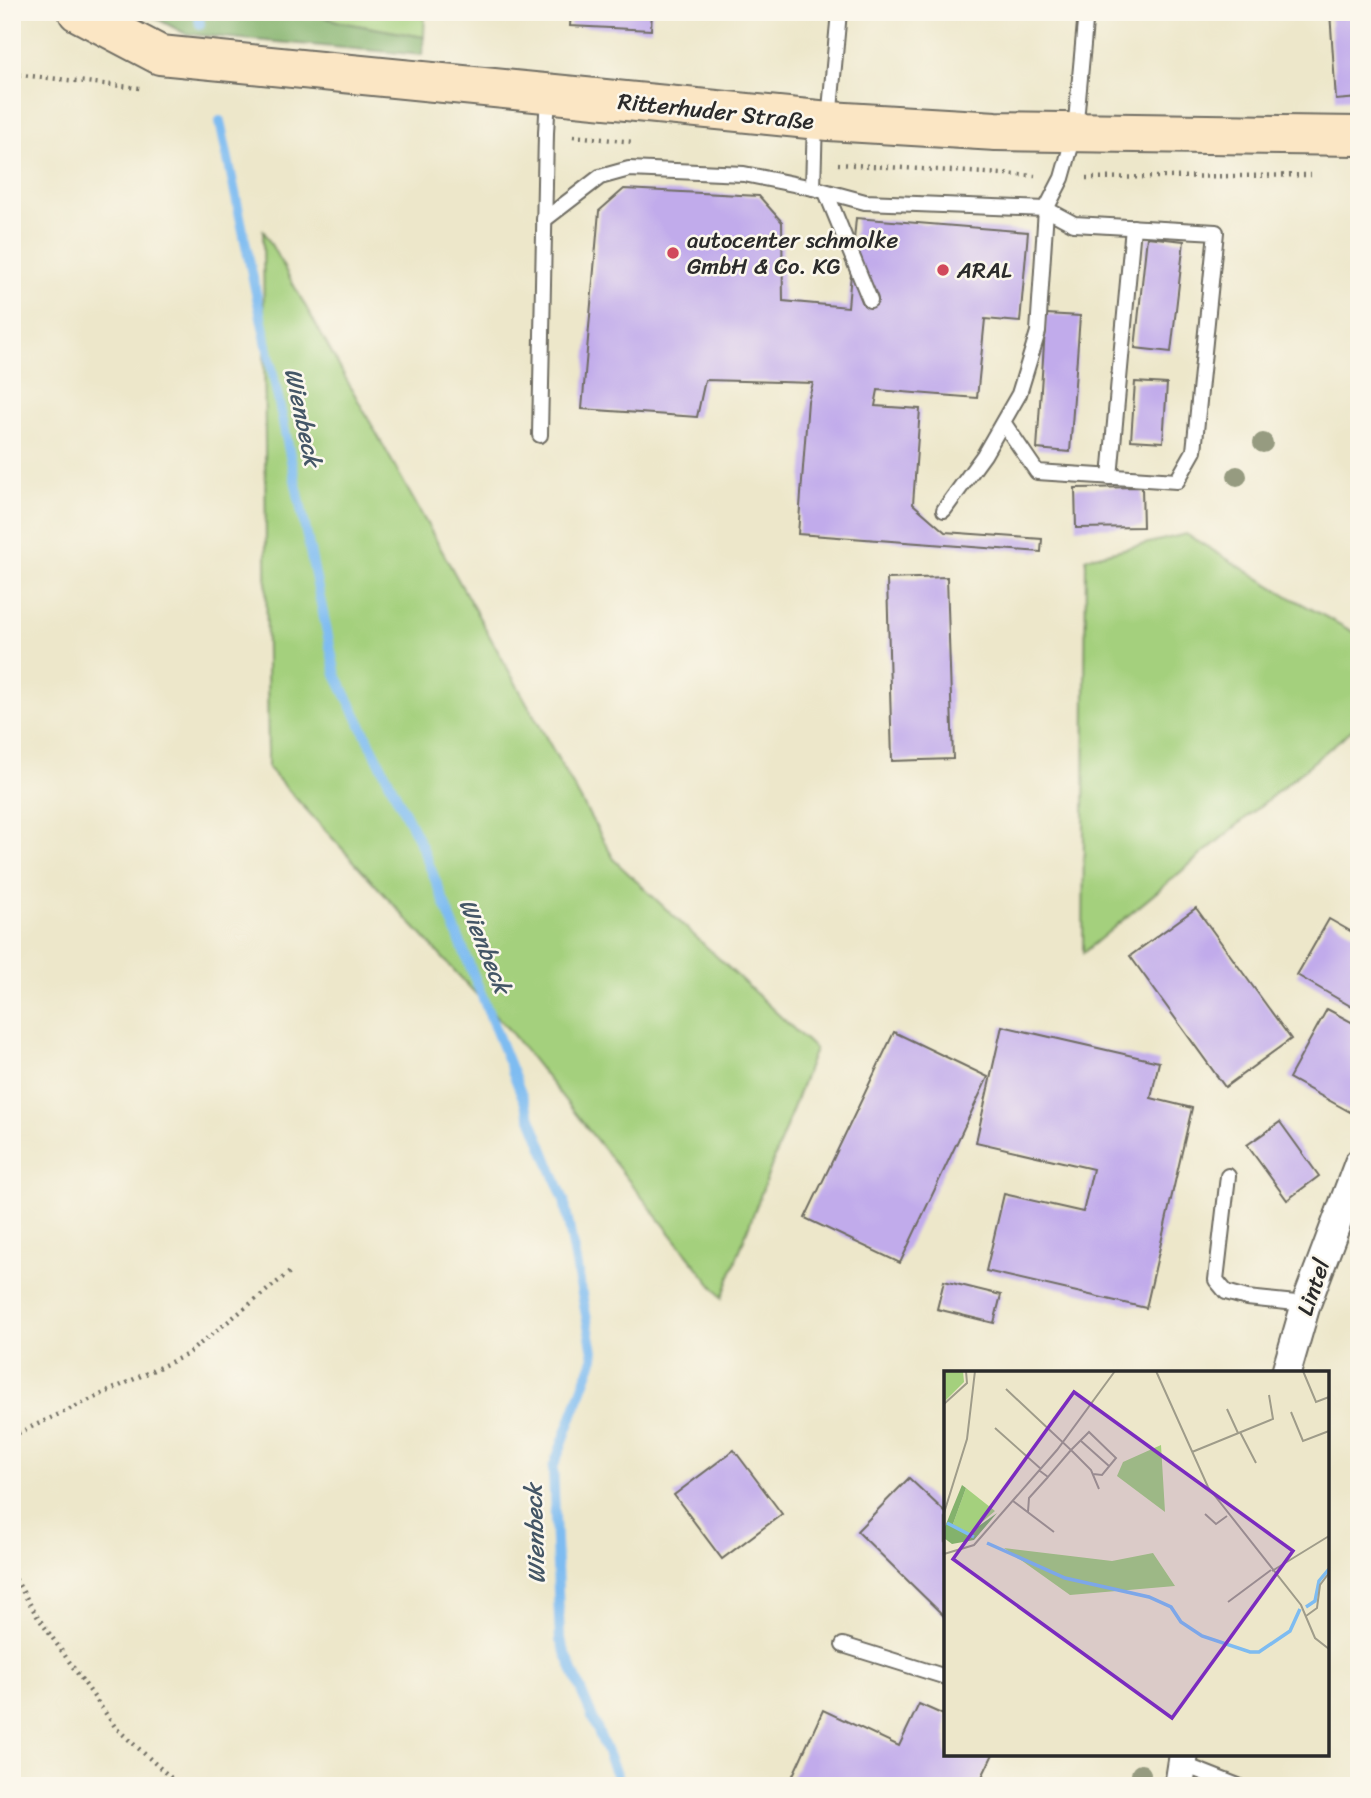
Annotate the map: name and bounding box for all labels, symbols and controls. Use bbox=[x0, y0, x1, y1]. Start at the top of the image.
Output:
street label: Ritterhuder Straße bbox=[616, 81, 816, 142]
place label: autocenter schmolke GmbH & Co. KG bbox=[687, 220, 898, 287]
marker: autocenter schmolke GmbH & Co. KG bbox=[665, 245, 681, 261]
place label: ARAL bbox=[956, 250, 1012, 291]
marker: ARAL bbox=[935, 262, 951, 278]
water label: Wienbeck bbox=[272, 364, 335, 473]
water label: Wienbeck bbox=[447, 892, 524, 1003]
street label: Lintel bbox=[1285, 1253, 1342, 1321]
inset map bbox=[944, 1371, 1329, 1756]
water label: Wienbeck bbox=[512, 1480, 558, 1584]

